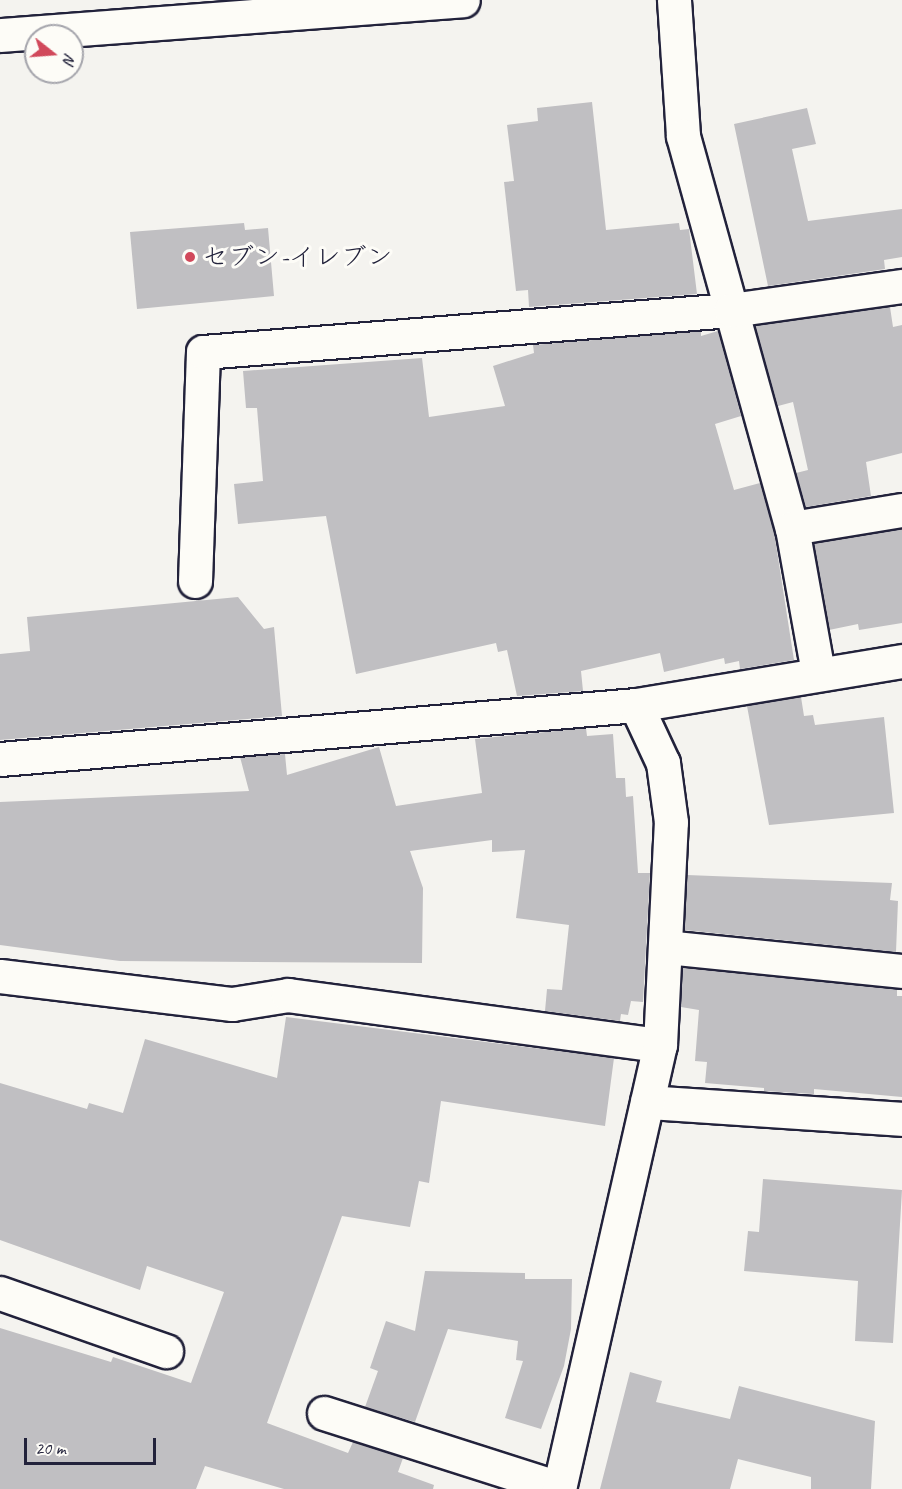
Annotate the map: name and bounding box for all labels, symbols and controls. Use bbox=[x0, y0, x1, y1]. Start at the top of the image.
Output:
north arrow bbox=[24, 24, 84, 84]
text: N bbox=[58, 51, 80, 66]
place label: セブン-イレブン bbox=[202, 241, 392, 273]
marker: セブン-イレブン bbox=[183, 250, 197, 264]
scale bar bbox=[27, 1426, 159, 1464]
text: 20 m bbox=[35, 1437, 66, 1459]

